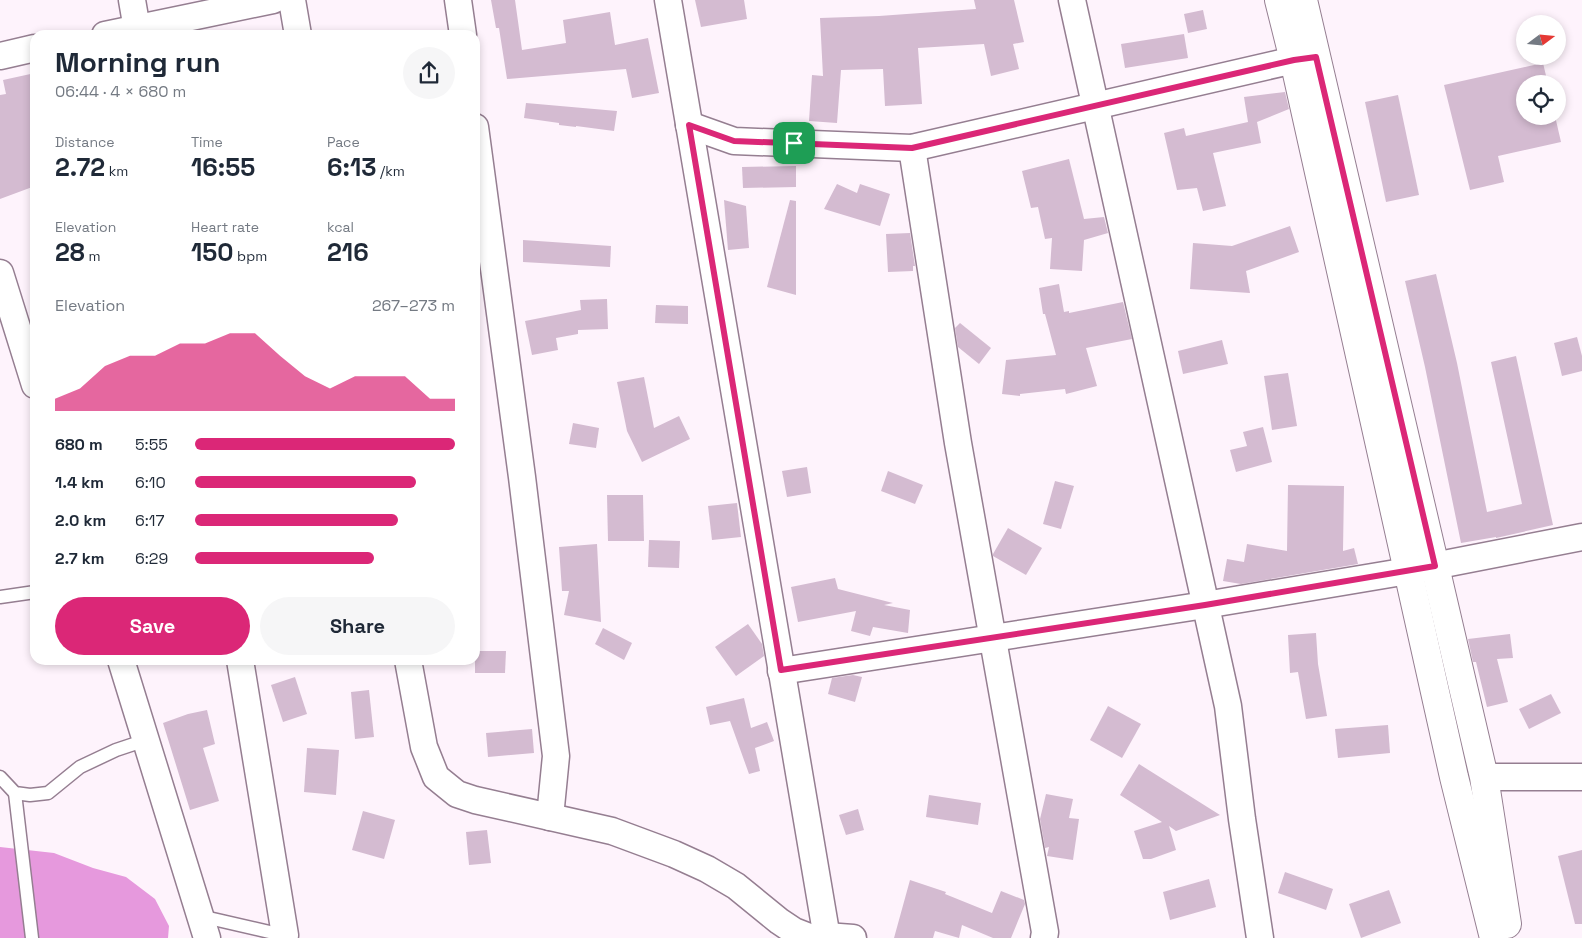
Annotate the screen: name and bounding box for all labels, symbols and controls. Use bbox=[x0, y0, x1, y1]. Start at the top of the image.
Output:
north arrow bbox=[1516, 15, 1566, 65]
map controls bbox=[1516, 15, 1566, 125]
text: Morning run bbox=[55, 44, 220, 80]
button: share bbox=[403, 47, 455, 99]
button: locate bbox=[1516, 75, 1566, 125]
text: 06:44 · 4 × 680 m bbox=[55, 81, 186, 102]
pin bbox=[773, 122, 815, 164]
icon: arrive bbox=[780, 129, 808, 157]
text: Distance bbox=[55, 133, 115, 151]
text: Time bbox=[191, 133, 223, 151]
text: Pace bbox=[327, 133, 360, 151]
text: 2.72 bbox=[55, 151, 105, 183]
text: 16:55 bbox=[191, 151, 255, 183]
text: 6:13 bbox=[327, 151, 376, 183]
text: km bbox=[105, 162, 128, 180]
text: /km bbox=[376, 162, 405, 180]
text: Elevation bbox=[55, 218, 116, 236]
text: Heart rate bbox=[191, 218, 259, 236]
text: kcal bbox=[327, 218, 354, 236]
text: 28 bbox=[55, 236, 85, 268]
text: 150 bbox=[191, 236, 234, 268]
text: 216 bbox=[327, 236, 369, 268]
text: m bbox=[85, 247, 101, 265]
text: bpm bbox=[234, 247, 267, 265]
text: Elevation bbox=[55, 295, 125, 316]
text: 267–273 m bbox=[372, 295, 455, 316]
text: 680 m bbox=[55, 434, 103, 455]
text: 5:55 bbox=[135, 434, 168, 455]
text: 1.4 km bbox=[55, 472, 104, 493]
text: 6:10 bbox=[135, 472, 166, 493]
text: 2.0 km bbox=[55, 510, 106, 531]
text: 6:17 bbox=[135, 510, 165, 531]
text: 2.7 km bbox=[55, 548, 104, 569]
text: 6:29 bbox=[135, 548, 168, 569]
button: Save bbox=[55, 597, 250, 655]
button: Share bbox=[260, 597, 455, 655]

